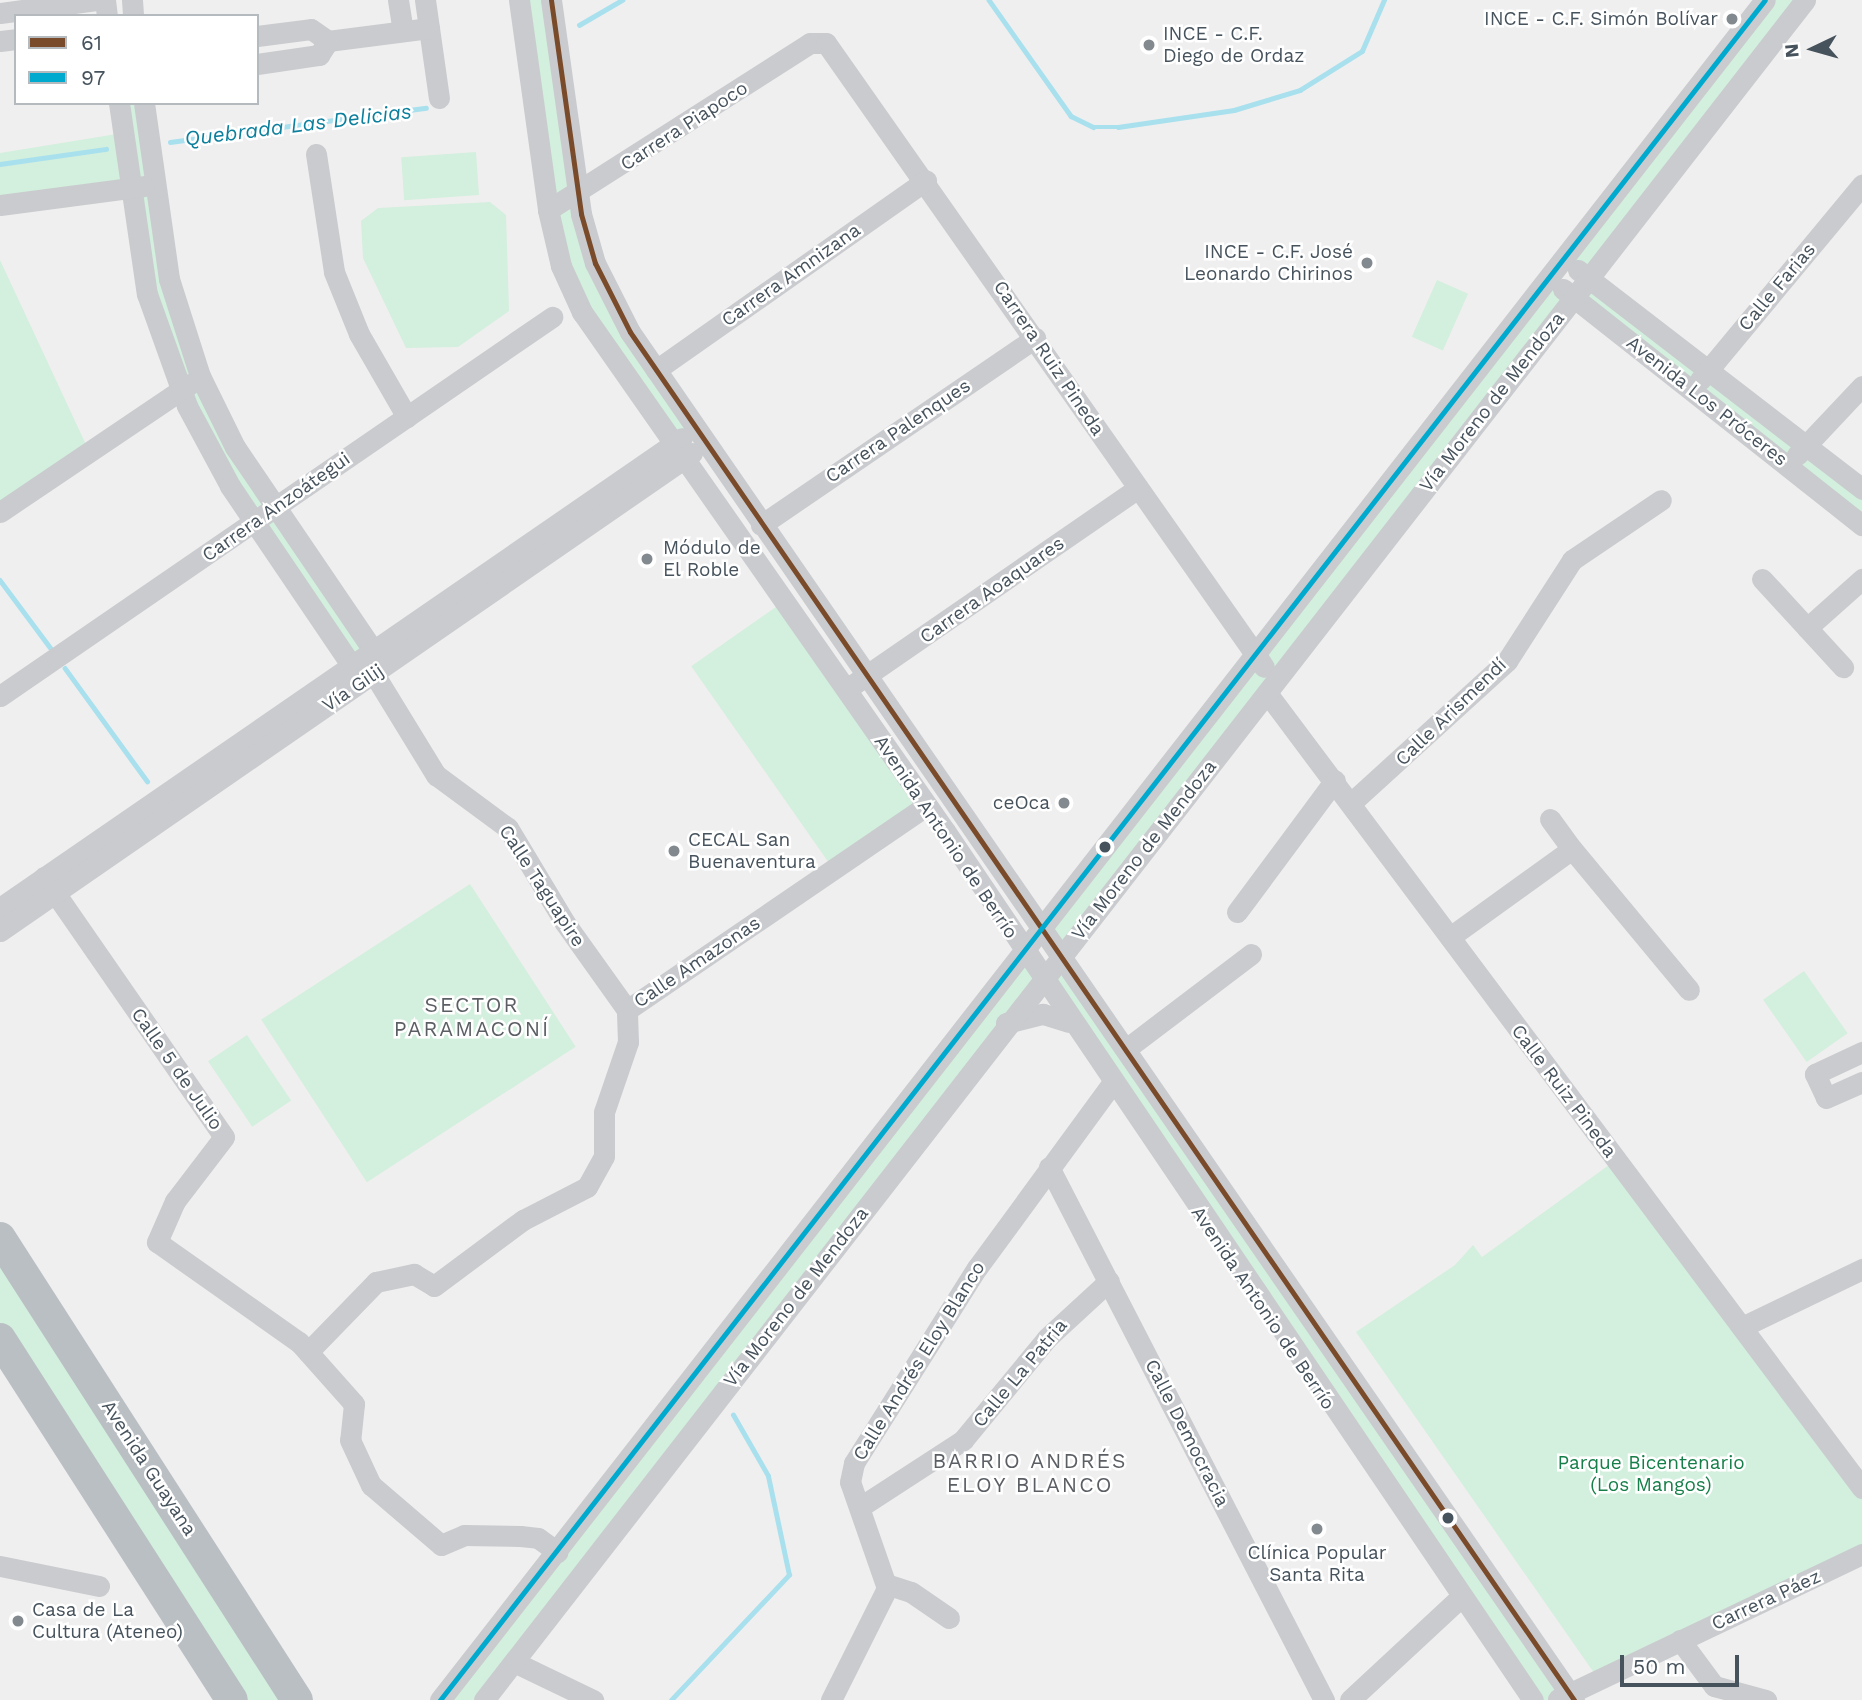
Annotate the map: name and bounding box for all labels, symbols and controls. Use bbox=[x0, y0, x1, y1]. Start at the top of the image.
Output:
place label: INCE - C.F. Simón Bolívar bbox=[1484, 8, 1718, 30]
marker: INCE - C.F. Simón Bolívar bbox=[1724, 11, 1740, 27]
legend bbox=[14, 14, 259, 105]
north arrow bbox=[1778, 14, 1848, 84]
place label: INCE - C.F. Diego de Ordaz bbox=[1163, 23, 1304, 67]
text: 61 bbox=[81, 30, 102, 55]
marker: INCE - C.F. Diego de Ordaz bbox=[1141, 37, 1157, 53]
text: N bbox=[1780, 43, 1804, 59]
text: 97 bbox=[81, 65, 105, 90]
street label: Carrera Piapoco bbox=[616, 76, 752, 176]
water label: Quebrada Las Delicias bbox=[183, 99, 413, 151]
street label: Carrera Amnizana bbox=[717, 218, 865, 332]
street label: Calle Farias bbox=[1734, 238, 1820, 336]
place label: INCE - C.F. José Leonardo Chirinos bbox=[1184, 241, 1353, 285]
marker: INCE - C.F. José Leonardo Chirinos bbox=[1359, 255, 1375, 271]
street label: Carrera Ruiz Pineda bbox=[989, 276, 1109, 440]
street label: Vía Moreno de Mendoza bbox=[1415, 307, 1569, 497]
street label: Avenida Los Próceres bbox=[1622, 331, 1792, 471]
street label: Carrera Palenques bbox=[821, 374, 975, 488]
street label: Carrera Anzoátegui bbox=[197, 447, 355, 567]
street label: Carrera Aoaquares bbox=[915, 531, 1069, 649]
place label: Módulo de El Roble bbox=[663, 537, 761, 581]
marker: Módulo de El Roble bbox=[637, 549, 657, 569]
street label: Calle Arismendí bbox=[1391, 653, 1511, 771]
street label: Vía Gilij bbox=[318, 659, 388, 717]
street label: Avenida Antonio de Berrío bbox=[869, 730, 1023, 944]
street label: Vía Moreno de Mendoza bbox=[1067, 755, 1221, 945]
place label: ceOca bbox=[993, 792, 1050, 814]
marker: ceOca bbox=[1056, 795, 1072, 811]
street label: Calle Taguapire bbox=[494, 821, 590, 951]
place label: CECAL San Buenaventura bbox=[688, 829, 816, 873]
unlabelled marker bbox=[1098, 840, 1112, 854]
marker: CECAL San Buenaventura bbox=[666, 843, 682, 859]
street label: Calle Amazonas bbox=[629, 911, 765, 1013]
district label: SECTOR PARAMACONÍ bbox=[395, 992, 549, 1042]
street label: Calle 5 de Julio bbox=[126, 1003, 228, 1135]
street label: Calle Ruiz Pineda bbox=[1507, 1020, 1621, 1162]
street label: Avenida Antonio de Berrío bbox=[1186, 1201, 1340, 1415]
street label: Vía Moreno de Mendoza bbox=[719, 1202, 873, 1392]
street label: Calle Andrés Eloy Blanco bbox=[848, 1257, 990, 1465]
street label: Calle La Patria bbox=[968, 1314, 1072, 1432]
street label: Calle Democracia bbox=[1140, 1355, 1234, 1511]
street label: Avenida Guayana bbox=[97, 1396, 201, 1540]
district label: BARRIO ANDRÉS ELOY BLANCO bbox=[934, 1448, 1126, 1498]
park label: Parque Bicentenario (Los Mangos) bbox=[1557, 1452, 1745, 1496]
unlabelled marker bbox=[1441, 1511, 1455, 1525]
marker: Clínica Popular Santa Rita bbox=[1307, 1519, 1327, 1539]
place label: Clínica Popular Santa Rita bbox=[1247, 1542, 1387, 1586]
street label: Carrera Páez bbox=[1708, 1565, 1824, 1635]
place label: Casa de La Cultura (Ateneo) bbox=[32, 1599, 183, 1643]
marker: Casa de La Cultura (Ateneo) bbox=[10, 1613, 26, 1629]
scale bar bbox=[1624, 1640, 1743, 1684]
text: 50 m bbox=[1633, 1654, 1685, 1679]

